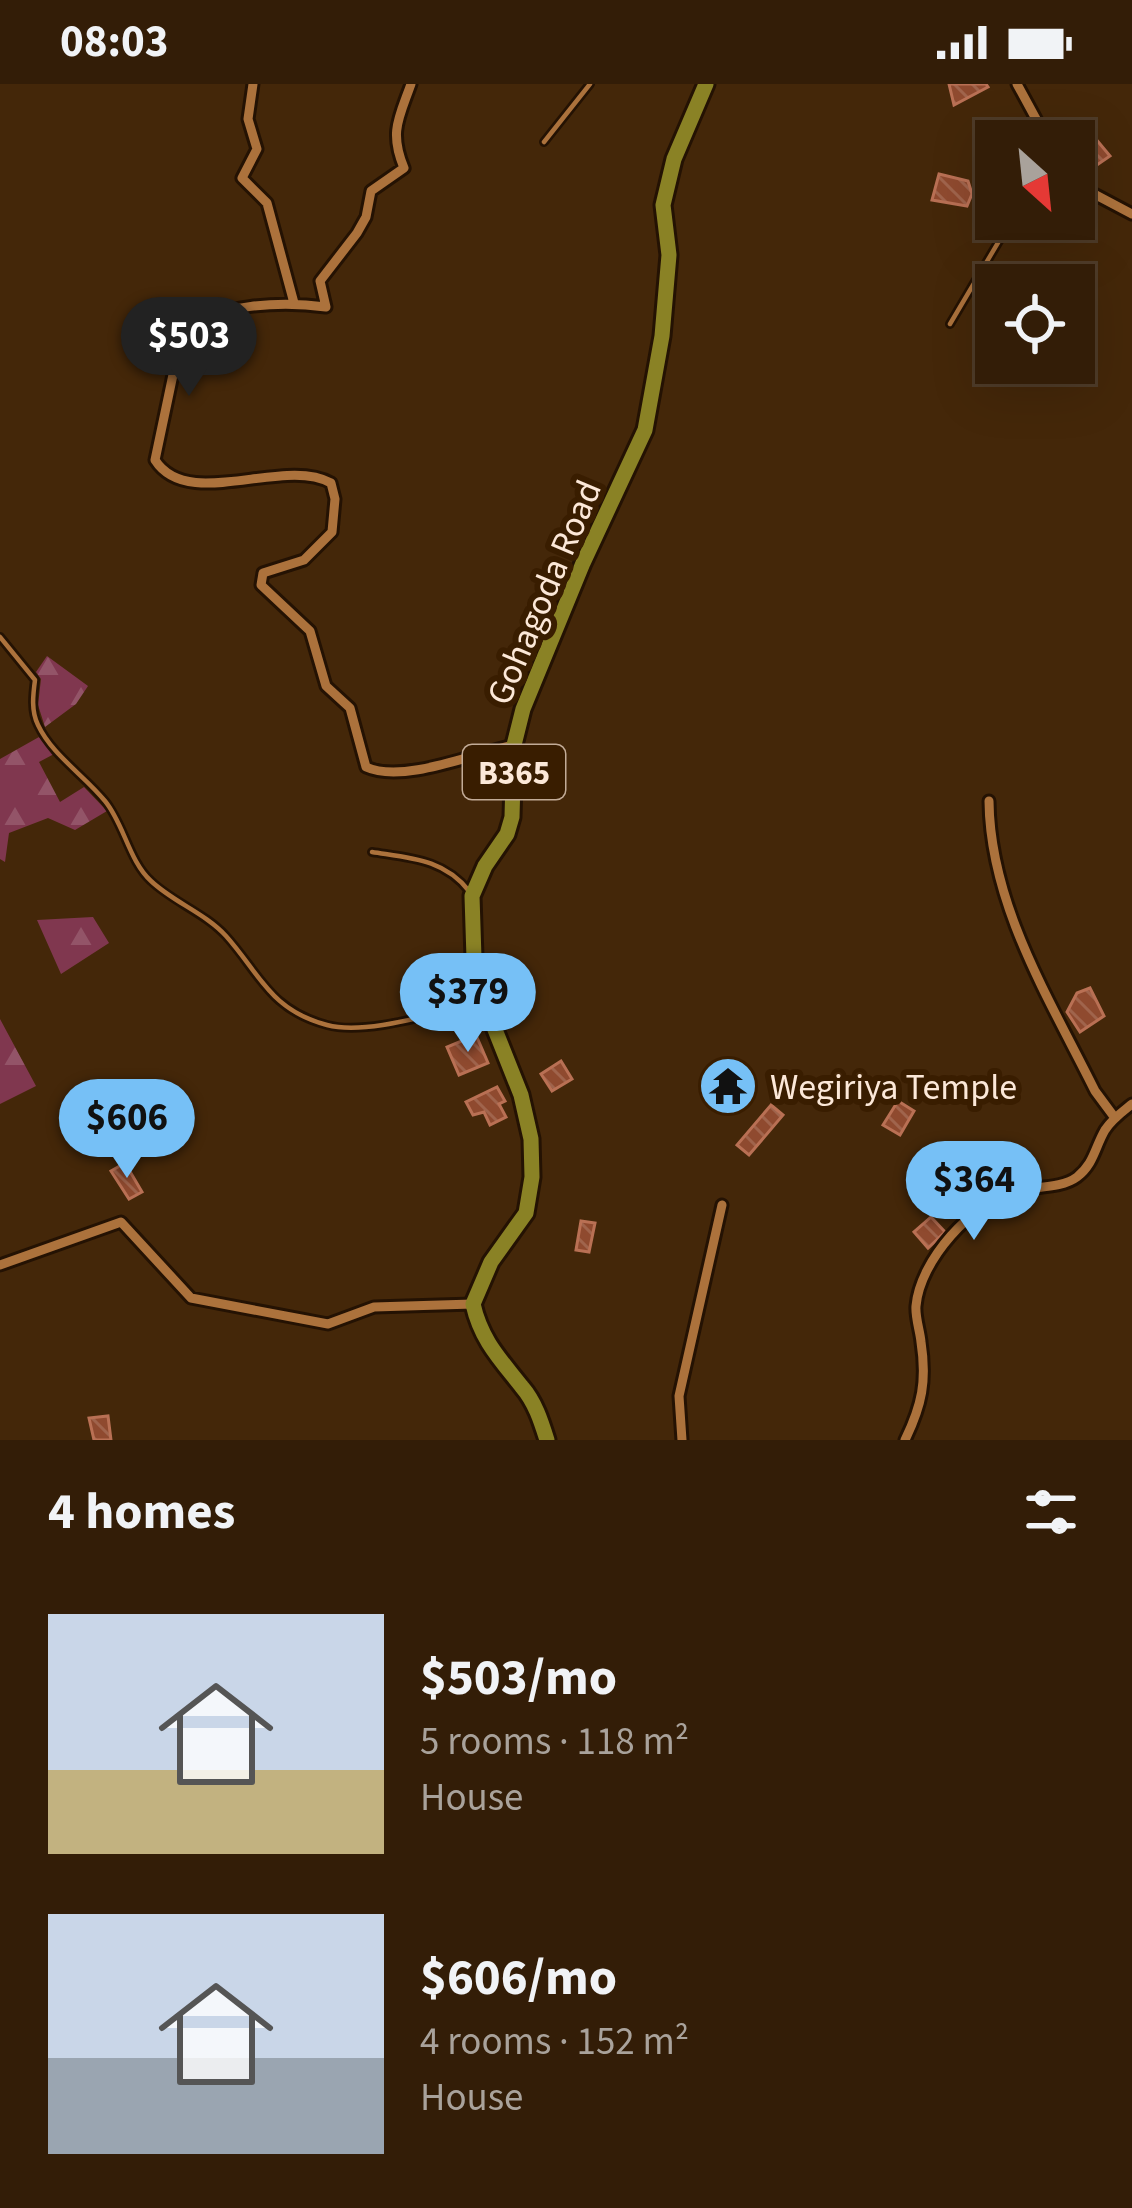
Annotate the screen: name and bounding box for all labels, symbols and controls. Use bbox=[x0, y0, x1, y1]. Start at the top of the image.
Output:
text: 08:03 bbox=[60, 10, 169, 74]
north arrow bbox=[975, 120, 1095, 240]
map controls bbox=[975, 120, 1095, 384]
button: locate bbox=[975, 264, 1095, 384]
pin: $503 bbox=[118, 297, 260, 399]
text: $503 bbox=[148, 308, 230, 364]
street label: Gohagoda Road bbox=[474, 473, 615, 713]
road number: B365 bbox=[463, 745, 565, 799]
pin: $379 bbox=[397, 953, 539, 1055]
text: $379 bbox=[427, 964, 509, 1020]
temple icon: Wegiriya Temple bbox=[697, 1055, 759, 1117]
place label: Wegiriya Temple bbox=[770, 1062, 1017, 1113]
pin: $606 bbox=[56, 1079, 198, 1181]
text: $606 bbox=[86, 1090, 168, 1146]
pin: $364 bbox=[903, 1141, 1045, 1243]
text: $364 bbox=[933, 1152, 1015, 1208]
text: 4 homes bbox=[48, 1476, 235, 1548]
icon: filters bbox=[1018, 1479, 1084, 1545]
text: $503/mo bbox=[420, 1642, 617, 1714]
icon: home bbox=[144, 1662, 288, 1806]
text: 5 rooms · 118 m² bbox=[420, 1714, 689, 1770]
text: House bbox=[420, 1770, 523, 1826]
text: $606/mo bbox=[420, 1942, 617, 2014]
icon: home bbox=[144, 1962, 288, 2106]
text: 4 rooms · 152 m² bbox=[420, 2014, 689, 2070]
text: House bbox=[420, 2070, 523, 2126]

